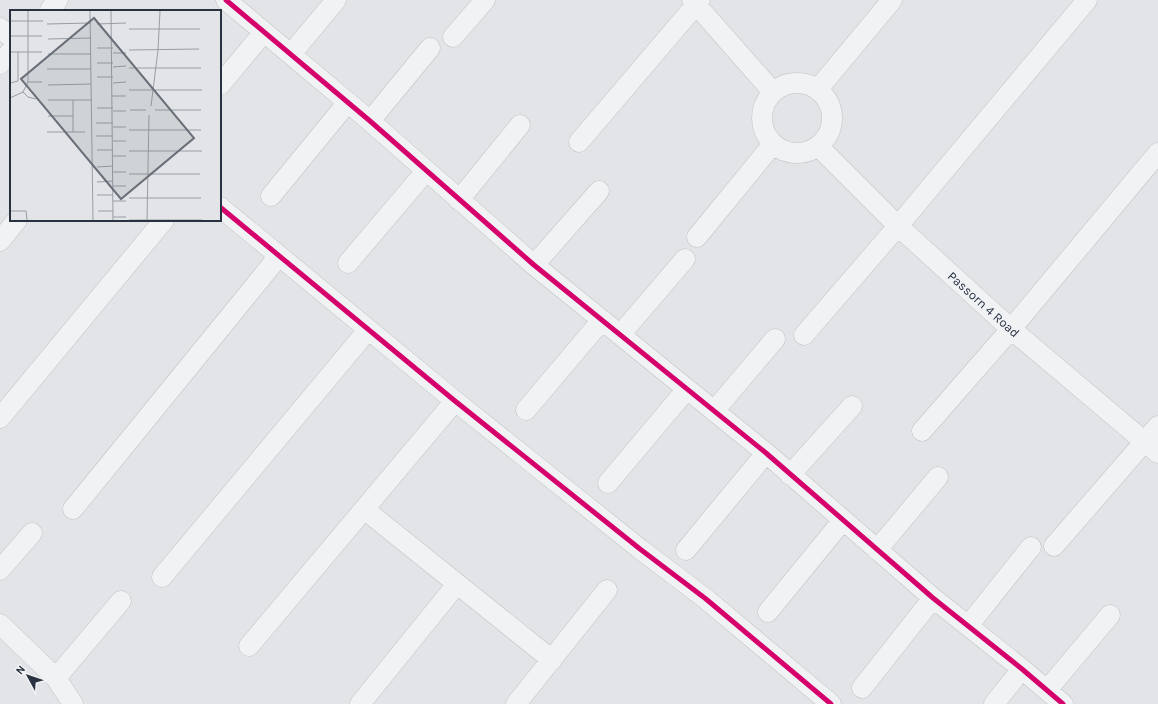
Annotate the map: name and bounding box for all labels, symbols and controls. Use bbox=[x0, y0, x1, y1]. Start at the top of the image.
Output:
inset map bbox=[10, 10, 221, 221]
street label: Passorn 4 Road bbox=[945, 268, 1023, 340]
north arrow bbox=[8, 656, 48, 696]
text: N bbox=[13, 663, 28, 677]

